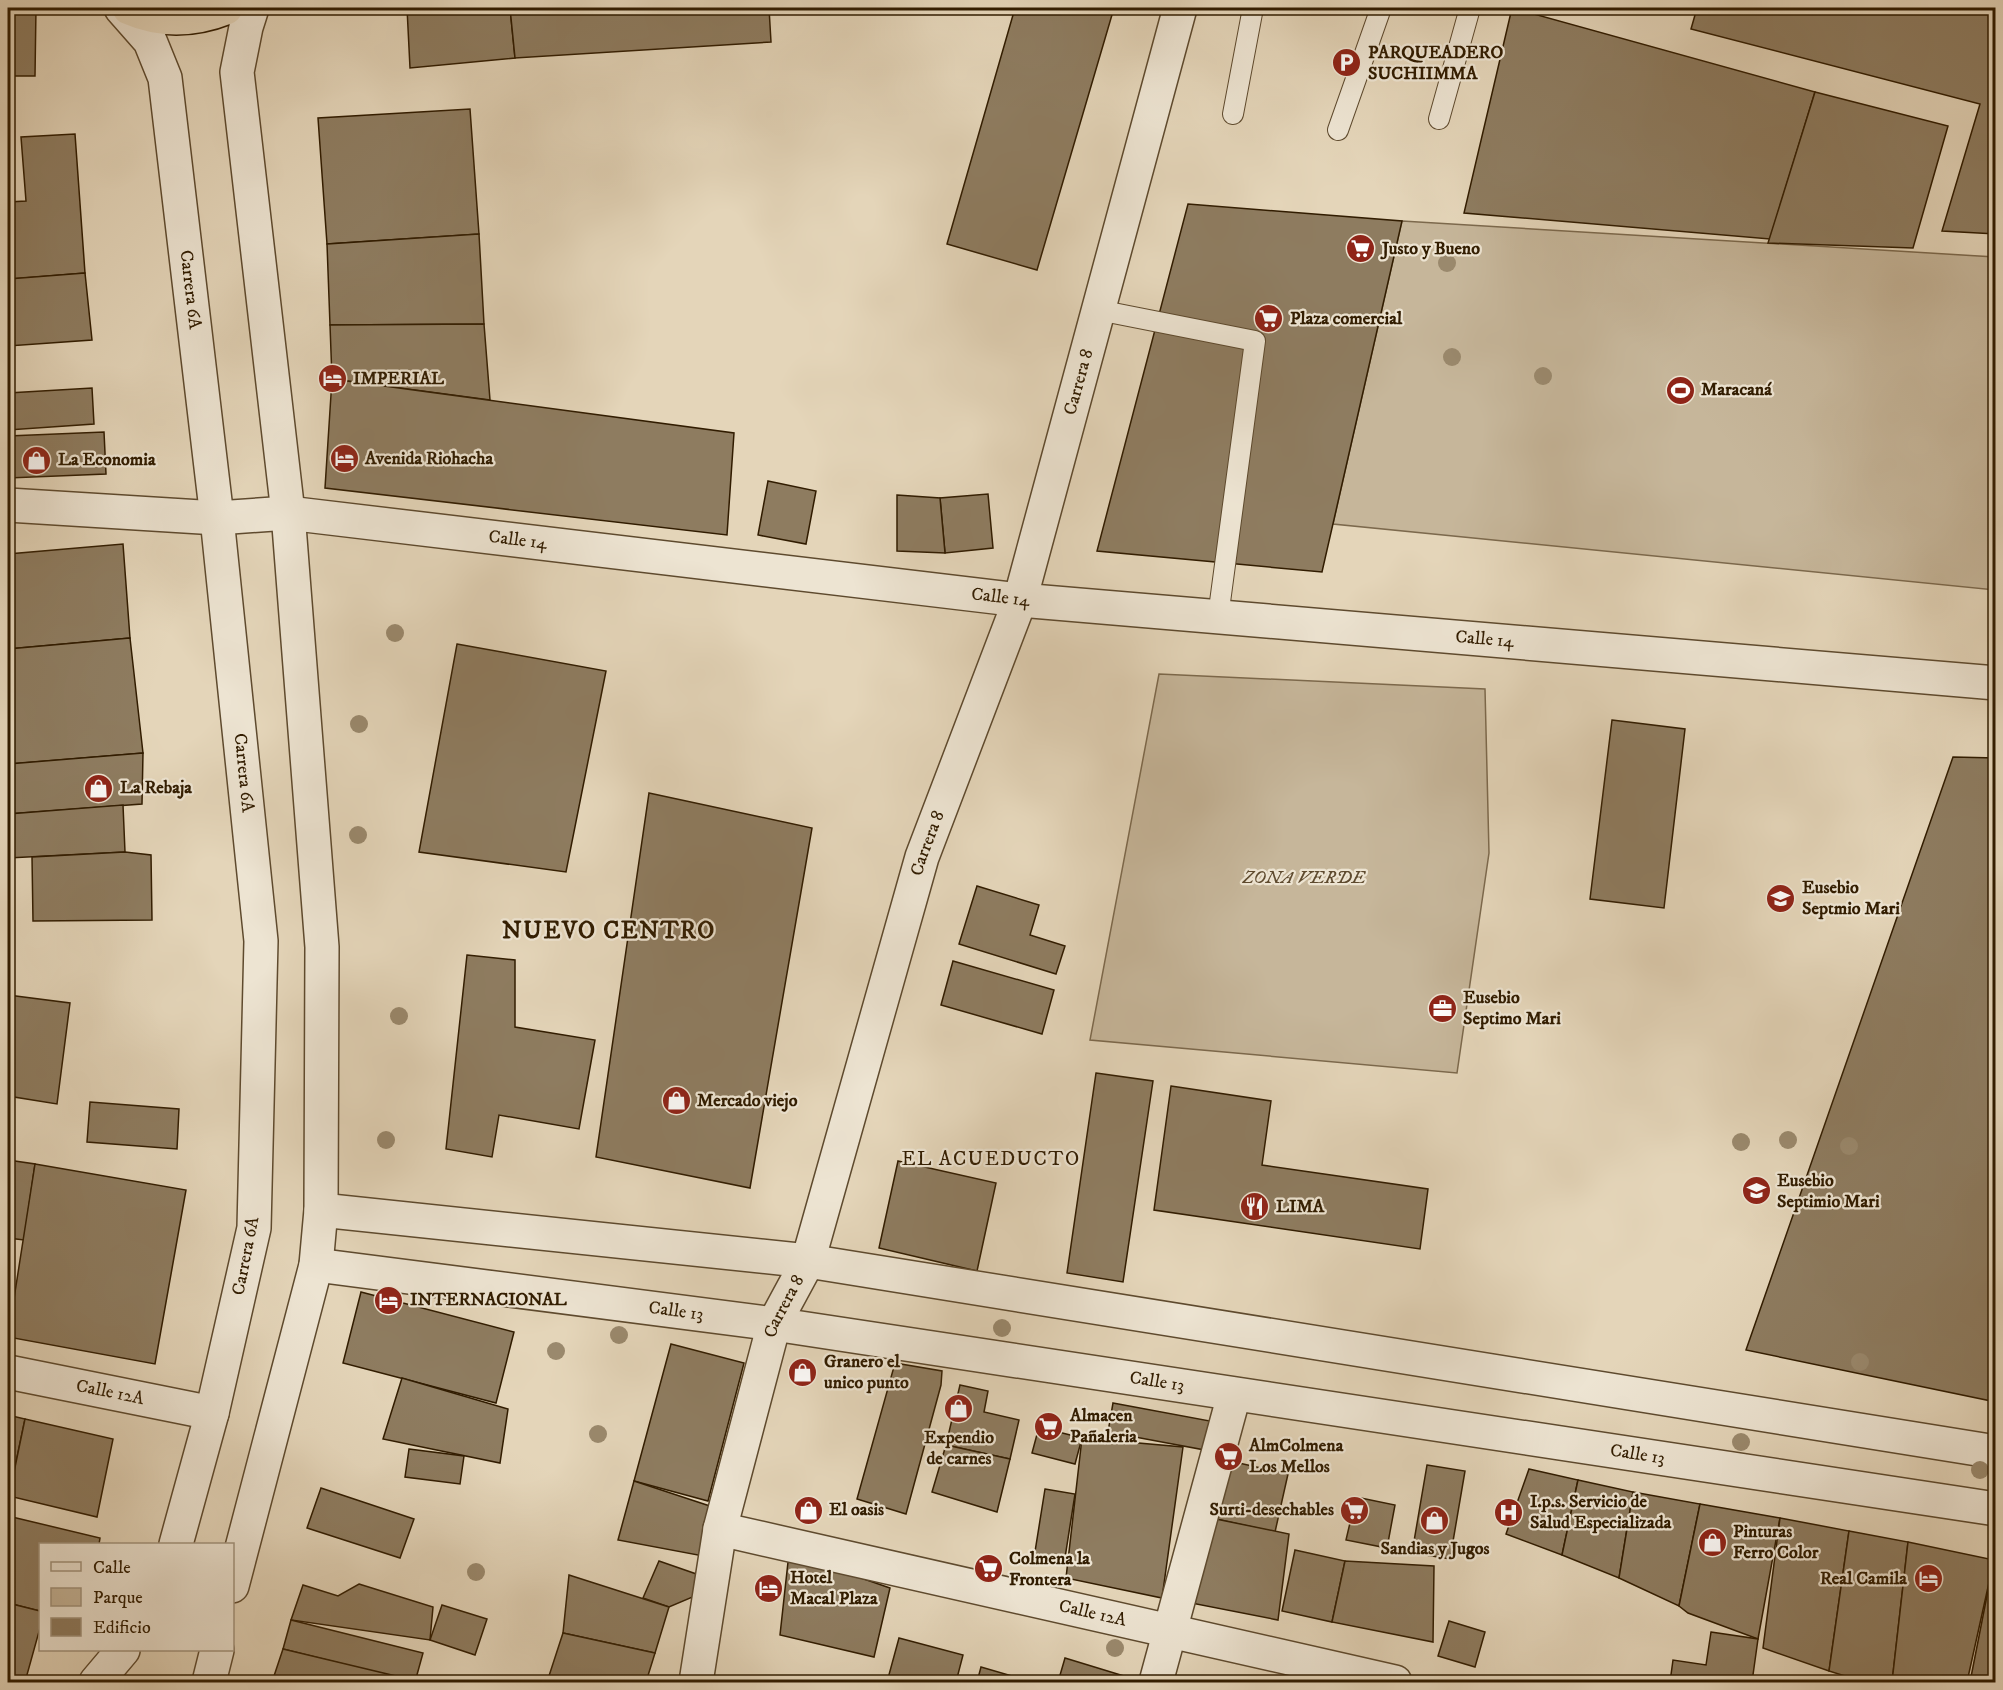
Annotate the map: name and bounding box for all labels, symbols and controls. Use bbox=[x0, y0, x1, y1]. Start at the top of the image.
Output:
place label: PARQUEADERO SUCHIIMMA bbox=[1368, 42, 1503, 85]
parking icon: PARQUEADERO SUCHIIMMA bbox=[1331, 47, 1363, 79]
supermarket icon: Justo y Bueno bbox=[1345, 233, 1377, 265]
place label: Justo y Bueno bbox=[1380, 238, 1480, 260]
street label: Carrera 6A bbox=[174, 249, 206, 331]
supermarket icon: Plaza comercial bbox=[1253, 303, 1285, 335]
place label: Plaza comercial bbox=[1290, 308, 1403, 330]
street label: Carrera 8 bbox=[1059, 347, 1098, 418]
hotel icon: IMPERIAL bbox=[316, 363, 348, 395]
place label: IMPERIAL bbox=[353, 368, 445, 390]
sports icon: Maracaná bbox=[1664, 374, 1696, 406]
place label: Maracaná bbox=[1701, 379, 1772, 401]
hotel icon: Avenida Riohacha bbox=[328, 443, 360, 475]
shop icon: La Economia bbox=[21, 444, 53, 476]
place label: Avenida Riohacha bbox=[364, 448, 494, 470]
place label: La Economia bbox=[58, 449, 156, 471]
street label: Calle 14 bbox=[487, 526, 549, 555]
street label: Calle 14 bbox=[970, 583, 1031, 612]
street label: Calle 14 bbox=[1454, 626, 1515, 653]
street label: Carrera 6A bbox=[228, 732, 259, 814]
shop icon: La Rebaja bbox=[83, 772, 115, 804]
place label: La Rebaja bbox=[120, 777, 192, 799]
street label: Carrera 8 bbox=[906, 808, 950, 878]
park label: ZONA VERDE bbox=[1242, 867, 1367, 889]
place label: Eusebio Septmio Mari bbox=[1802, 877, 1900, 920]
school or university icon: Eusebio Septmio Mari bbox=[1765, 882, 1797, 914]
district label: NUEVO CENTRO bbox=[502, 916, 716, 946]
place label: Eusebio Septimo Mari bbox=[1463, 987, 1561, 1030]
office icon: Eusebio Septimo Mari bbox=[1426, 992, 1458, 1024]
shop icon: Mercado viejo bbox=[660, 1085, 692, 1117]
place label: Mercado viejo bbox=[697, 1090, 798, 1112]
district label: EL ACUEDUCTO bbox=[901, 1147, 1081, 1172]
place label: Eusebio Septimio Mari bbox=[1777, 1170, 1880, 1213]
school or university icon: Eusebio Septimio Mari bbox=[1740, 1175, 1772, 1207]
restaurant icon: LIMA bbox=[1239, 1191, 1271, 1223]
place label: LIMA bbox=[1276, 1196, 1325, 1218]
street label: Carrera 6A bbox=[228, 1214, 264, 1297]
street label: Carrera 8 bbox=[760, 1271, 809, 1340]
hotel icon: INTERNACIONAL bbox=[373, 1284, 405, 1316]
place label: INTERNACIONAL bbox=[410, 1289, 568, 1311]
street label: Calle 13 bbox=[647, 1297, 705, 1326]
place label: Granero el unico punto bbox=[824, 1351, 909, 1394]
shop icon: Granero el unico punto bbox=[787, 1356, 819, 1388]
street label: Calle 13 bbox=[1128, 1367, 1186, 1397]
street label: Calle 12A bbox=[74, 1375, 146, 1410]
shop icon: Expendio de carnes bbox=[943, 1393, 975, 1425]
place label: Almacen Pañaleria bbox=[1069, 1405, 1137, 1448]
supermarket icon: Almacen Pañaleria bbox=[1033, 1410, 1065, 1442]
place label: Expendio de carnes bbox=[924, 1427, 994, 1470]
place label: AlmColmena Los Mellos bbox=[1248, 1435, 1344, 1478]
supermarket icon: AlmColmena Los Mellos bbox=[1212, 1440, 1244, 1472]
street label: Calle 13 bbox=[1609, 1440, 1666, 1470]
place label: I.p.s. Servicio de Salud Especializada bbox=[1530, 1491, 1672, 1534]
shop icon: El oasis bbox=[792, 1494, 824, 1526]
supermarket icon: Surti-desechables bbox=[1339, 1494, 1371, 1526]
hospital icon: I.p.s. Servicio de Salud Especializada bbox=[1493, 1496, 1525, 1528]
place label: El oasis bbox=[829, 1499, 884, 1521]
place label: Surti-desechables bbox=[1210, 1499, 1334, 1521]
shop icon: Sandias y Jugos bbox=[1419, 1504, 1451, 1536]
place label: Pinturas Ferro Color bbox=[1733, 1521, 1819, 1564]
shop icon: Pinturas Ferro Color bbox=[1696, 1526, 1728, 1558]
place label: Sandias y Jugos bbox=[1380, 1538, 1490, 1560]
legend bbox=[39, 1543, 234, 1651]
place label: Colmena la Frontera bbox=[1009, 1548, 1090, 1591]
supermarket icon: Colmena la Frontera bbox=[972, 1553, 1004, 1585]
text: Calle bbox=[93, 1557, 131, 1579]
hotel icon: Real Camila bbox=[1912, 1563, 1944, 1595]
place label: Hotel Macal Plaza bbox=[790, 1567, 878, 1610]
place label: Real Camila bbox=[1820, 1568, 1907, 1590]
hotel icon: Hotel Macal Plaza bbox=[753, 1572, 785, 1604]
text: Parque bbox=[93, 1587, 143, 1609]
street label: Calle 12A bbox=[1057, 1595, 1129, 1632]
text: Edificio bbox=[93, 1617, 151, 1639]

